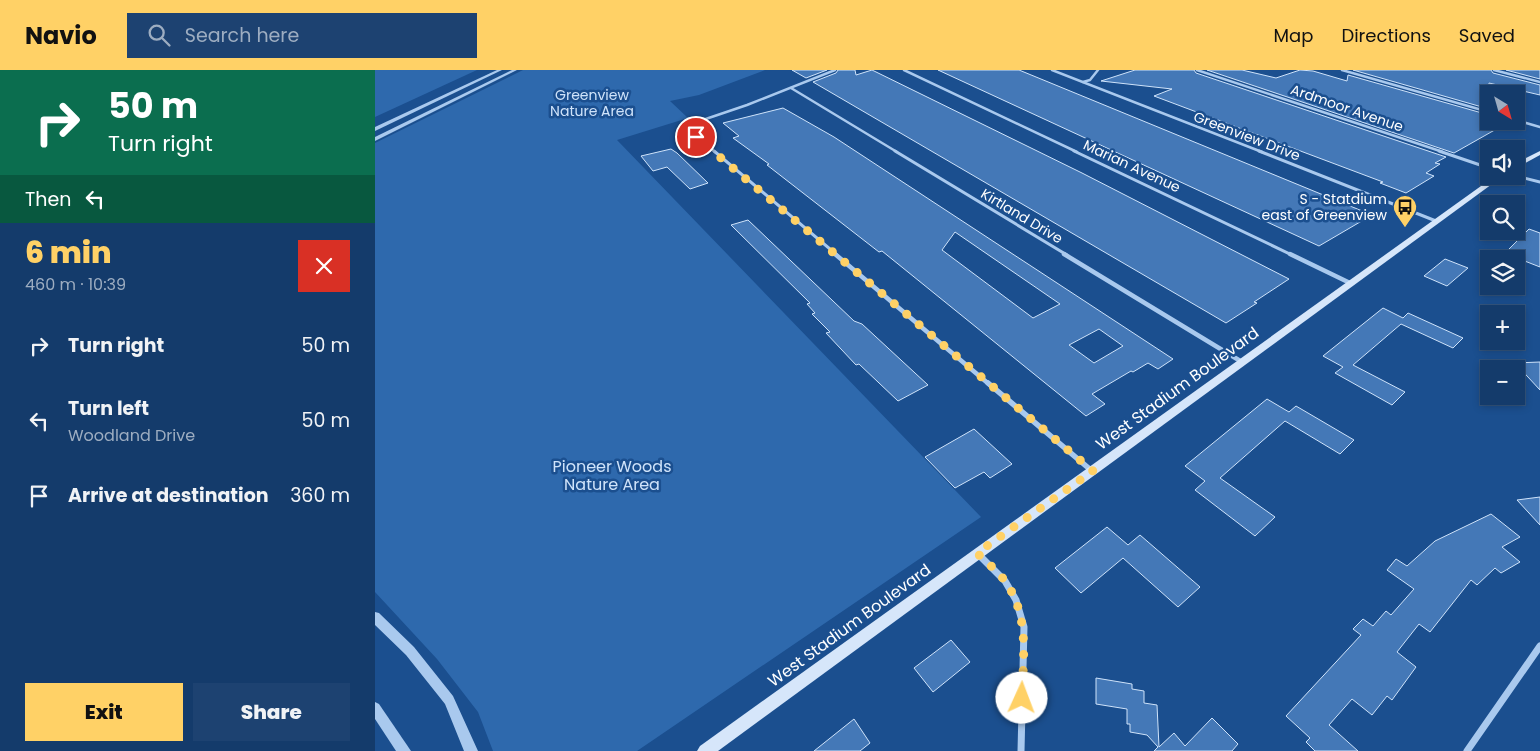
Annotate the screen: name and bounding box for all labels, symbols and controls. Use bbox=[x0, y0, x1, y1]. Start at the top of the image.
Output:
search box bbox=[127, 13, 477, 58]
text: Navio bbox=[25, 19, 97, 52]
icon: search bbox=[145, 21, 173, 49]
text: Search here bbox=[185, 22, 299, 49]
text: Map bbox=[1274, 23, 1313, 48]
text: Directions bbox=[1341, 23, 1431, 48]
text: Saved bbox=[1459, 23, 1515, 48]
street label: Ardmoor Avenue bbox=[1288, 79, 1406, 137]
text: 50 m bbox=[108, 81, 198, 130]
park label: Greenview Nature Area bbox=[550, 85, 634, 121]
north arrow bbox=[1480, 85, 1525, 130]
map controls bbox=[1480, 85, 1525, 405]
icon: right bbox=[25, 90, 90, 155]
street label: Greenview Drive bbox=[1191, 106, 1303, 166]
pin bbox=[675, 116, 717, 158]
icon: arrive bbox=[682, 123, 710, 151]
text: Turn right bbox=[108, 128, 213, 159]
street label: Marian Avenue bbox=[1080, 135, 1184, 197]
button: sound bbox=[1480, 140, 1525, 185]
street label: Kirtland Drive bbox=[977, 184, 1067, 249]
icon: left bbox=[81, 185, 109, 213]
text: Then bbox=[25, 186, 71, 213]
place label: S - Statdium east of Greenview bbox=[1262, 189, 1388, 225]
bus stop icon: S - Statdium east of Greenview bbox=[1392, 194, 1418, 228]
button: search bbox=[1480, 195, 1525, 240]
text: 6 min bbox=[25, 231, 112, 274]
button: close bbox=[298, 240, 350, 292]
button: layers bbox=[1480, 250, 1525, 295]
text: 460 m · 10:39 bbox=[25, 273, 126, 296]
button: + bbox=[1480, 305, 1525, 350]
street label: West Stadium Boulevard bbox=[1091, 321, 1264, 455]
icon: right bbox=[25, 332, 53, 360]
text: Turn right bbox=[68, 332, 164, 359]
text: 50 m bbox=[301, 332, 350, 359]
button: − bbox=[1480, 360, 1525, 405]
text: Turn left bbox=[68, 395, 149, 422]
icon: left bbox=[25, 407, 53, 435]
text: 50 m bbox=[301, 407, 350, 434]
text: Woodland Drive bbox=[68, 424, 195, 447]
park label: Pioneer Woods Nature Area bbox=[552, 455, 672, 496]
icon: arrive bbox=[25, 482, 53, 510]
text: Arrive at destination bbox=[68, 482, 269, 509]
text: 360 m bbox=[290, 482, 350, 509]
street label: West Stadium Boulevard bbox=[763, 558, 936, 692]
position arrow bbox=[995, 671, 1047, 723]
button: Exit bbox=[25, 683, 183, 741]
button: Share bbox=[193, 683, 350, 741]

